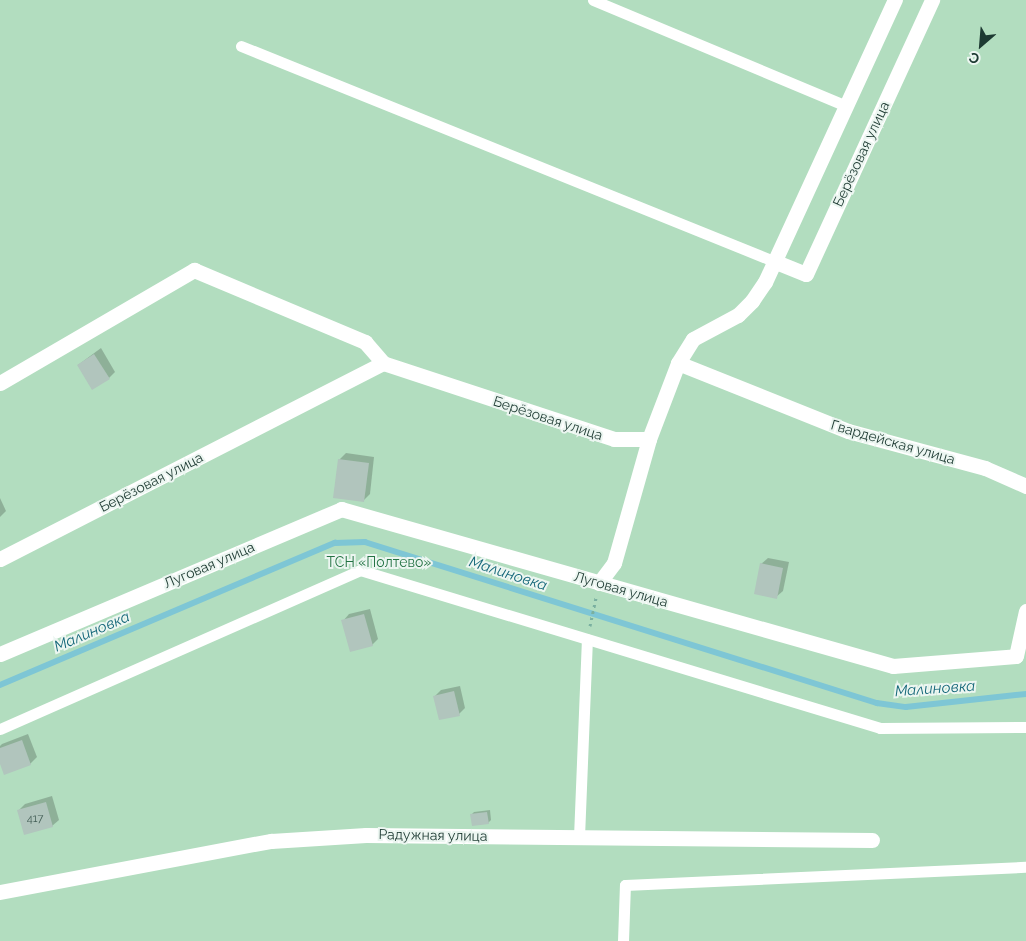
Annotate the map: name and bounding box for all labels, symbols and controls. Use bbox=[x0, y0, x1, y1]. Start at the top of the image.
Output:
north arrow bbox=[956, 20, 1006, 70]
text: С bbox=[966, 49, 982, 68]
street label: Берёзовая улица bbox=[829, 99, 893, 209]
street label: Берёзовая улица bbox=[491, 392, 605, 444]
street label: Гвардейская улица bbox=[829, 416, 957, 468]
street label: Берёзовая улица bbox=[96, 449, 206, 515]
street label: Луговая улица bbox=[161, 538, 257, 592]
water label: Малиновка bbox=[467, 553, 549, 595]
park label: ТСН «Полтево» bbox=[327, 554, 431, 570]
street label: Луговая улица bbox=[572, 568, 670, 610]
water label: Малиновка bbox=[51, 608, 133, 656]
water label: Малиновка bbox=[894, 677, 976, 701]
house number: 417 bbox=[27, 812, 43, 826]
street label: Радужная улица bbox=[378, 826, 488, 844]

